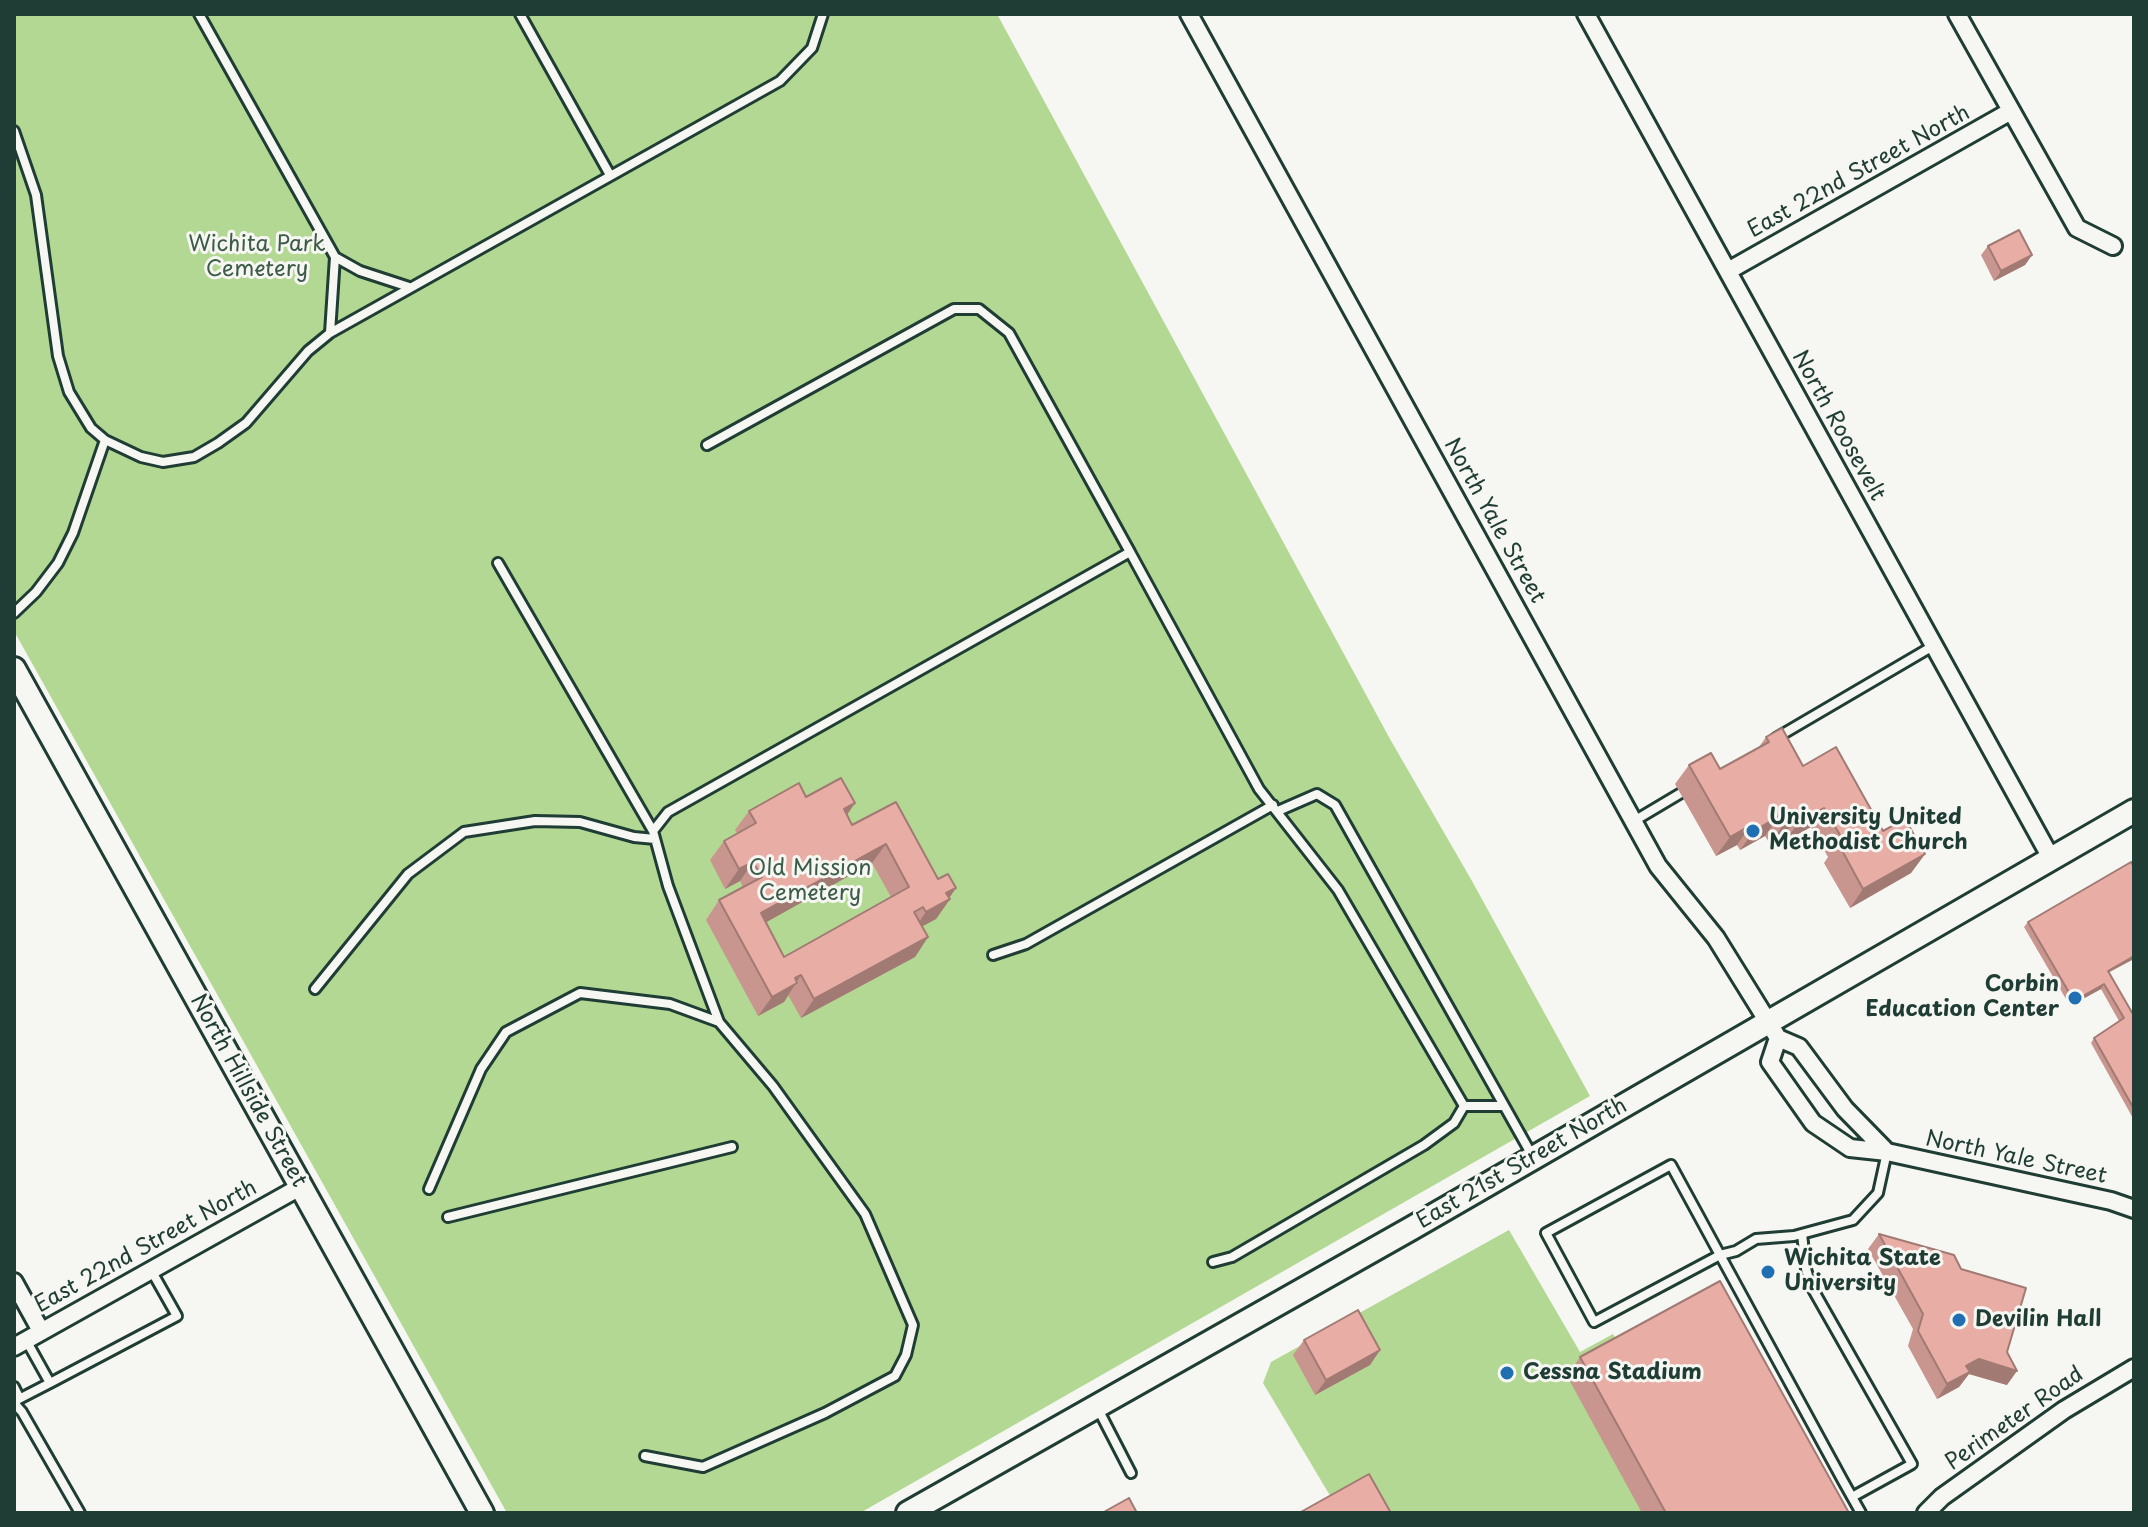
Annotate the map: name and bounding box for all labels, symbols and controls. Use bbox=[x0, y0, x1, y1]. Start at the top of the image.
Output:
street label: East 22nd Street North bbox=[1743, 100, 1975, 244]
park label: Wichita Park Cemetery bbox=[188, 232, 326, 284]
street label: North Roosevelt bbox=[1786, 346, 1890, 506]
street label: North Yale Street bbox=[1438, 434, 1550, 608]
place label: University United Methodist Church bbox=[1769, 805, 1968, 856]
marker: University United Methodist Church bbox=[1744, 822, 1762, 840]
park label: Old Mission Cemetery bbox=[749, 856, 871, 908]
place label: Corbin Education Center bbox=[1866, 972, 2059, 1024]
marker: Corbin Education Center bbox=[2066, 989, 2084, 1007]
street label: North Hillside Street bbox=[184, 990, 312, 1192]
street label: East 21st Street North bbox=[1412, 1093, 1632, 1235]
street label: North Yale Street bbox=[1923, 1126, 2109, 1190]
street label: East 22nd Street North bbox=[30, 1175, 262, 1319]
place label: Wichita State University bbox=[1784, 1246, 1941, 1298]
marker: Wichita State University bbox=[1759, 1263, 1777, 1281]
place label: Devilin Hall bbox=[1975, 1307, 2101, 1333]
marker: Devilin Hall bbox=[1950, 1311, 1968, 1329]
place label: Cessna Stadium bbox=[1523, 1360, 1702, 1386]
street label: Perimeter Road bbox=[1941, 1362, 2089, 1476]
marker: Cessna Stadium bbox=[1498, 1364, 1516, 1382]

